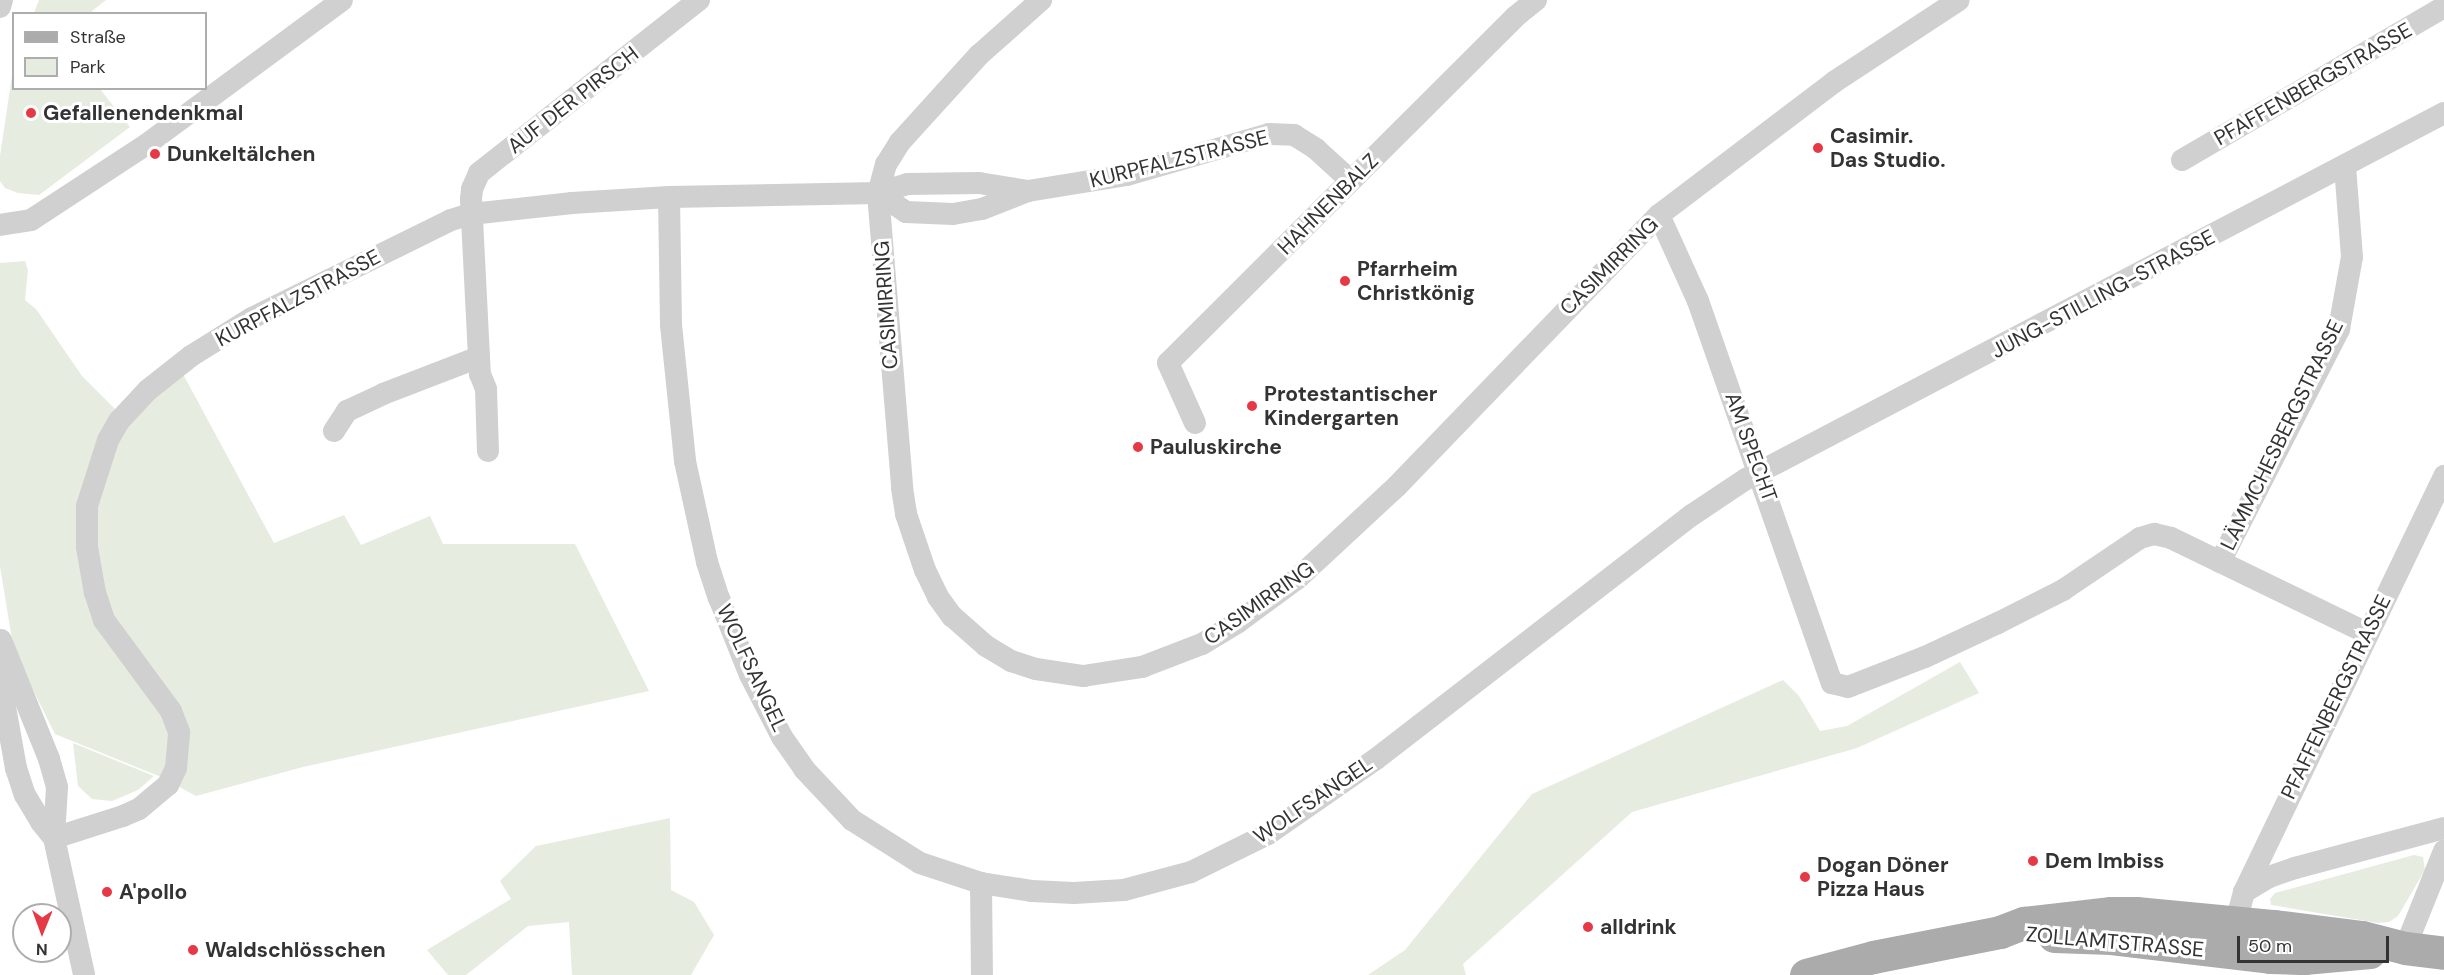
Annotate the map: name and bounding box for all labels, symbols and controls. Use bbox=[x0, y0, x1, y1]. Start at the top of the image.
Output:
legend bbox=[12, 12, 207, 90]
street label: PFAFFENBERGSTRASSE bbox=[2210, 17, 2416, 151]
text: Straße bbox=[70, 25, 126, 49]
street label: AUF DER PIRSCH bbox=[502, 41, 644, 159]
text: Park bbox=[70, 55, 106, 79]
place label: Gefallenendenkmal bbox=[43, 100, 243, 126]
marker: Gefallenendenkmal bbox=[24, 106, 38, 120]
place label: Casimir. Das Studio. bbox=[1830, 123, 1946, 173]
street label: KURPFALZSTRASSE bbox=[1087, 125, 1271, 193]
place label: Dunkeltälchen bbox=[167, 141, 316, 167]
marker: Casimir. Das Studio. bbox=[1811, 141, 1825, 155]
marker: Dunkeltälchen bbox=[148, 147, 162, 161]
street label: HAHNENBALZ bbox=[1272, 148, 1384, 260]
street label: CASIMIRRING bbox=[1555, 212, 1663, 320]
street label: JUNG-STILLING-STRASSE bbox=[1987, 224, 2219, 364]
street label: CASIMIRRING bbox=[869, 240, 903, 370]
street label: KURPFALZSTRASSE bbox=[211, 244, 385, 352]
place label: Pfarrheim Christkönig bbox=[1357, 256, 1475, 306]
marker: Pfarrheim Christkönig bbox=[1338, 274, 1352, 288]
street label: LÄMMCHESBERGSTRASSE bbox=[2215, 316, 2349, 554]
place label: Protestantischer Kindergarten bbox=[1264, 381, 1437, 431]
street label: AM SPECHT bbox=[1720, 389, 1782, 505]
marker: Protestantischer Kindergarten bbox=[1245, 399, 1259, 413]
place label: Pauluskirche bbox=[1150, 434, 1282, 460]
marker: Pauluskirche bbox=[1131, 440, 1145, 454]
street label: CASIMIRRING bbox=[1199, 556, 1319, 650]
street label: PFAFFENBERGSTRASSE bbox=[2276, 591, 2396, 803]
street label: WOLFSANGEL bbox=[711, 600, 793, 736]
street label: WOLFSANGEL bbox=[1249, 751, 1377, 849]
place label: Dem Imbiss bbox=[2045, 848, 2165, 874]
place label: Dogan Döner Pizza Haus bbox=[1817, 852, 1949, 902]
marker: Dem Imbiss bbox=[2026, 854, 2040, 868]
marker: Dogan Döner Pizza Haus bbox=[1798, 870, 1812, 884]
place label: A'pollo bbox=[119, 879, 187, 905]
marker: A'pollo bbox=[100, 885, 114, 899]
north arrow bbox=[12, 903, 72, 963]
place label: alldrink bbox=[1600, 914, 1677, 940]
marker: alldrink bbox=[1581, 920, 1595, 934]
street label: ZOLLAMTSTRASSE bbox=[2025, 922, 2205, 962]
scale bar bbox=[2240, 924, 2392, 962]
text: 50 m bbox=[2248, 934, 2292, 958]
place label: Waldschlösschen bbox=[205, 937, 386, 963]
text: N bbox=[36, 939, 48, 960]
marker: Waldschlösschen bbox=[186, 943, 200, 957]

